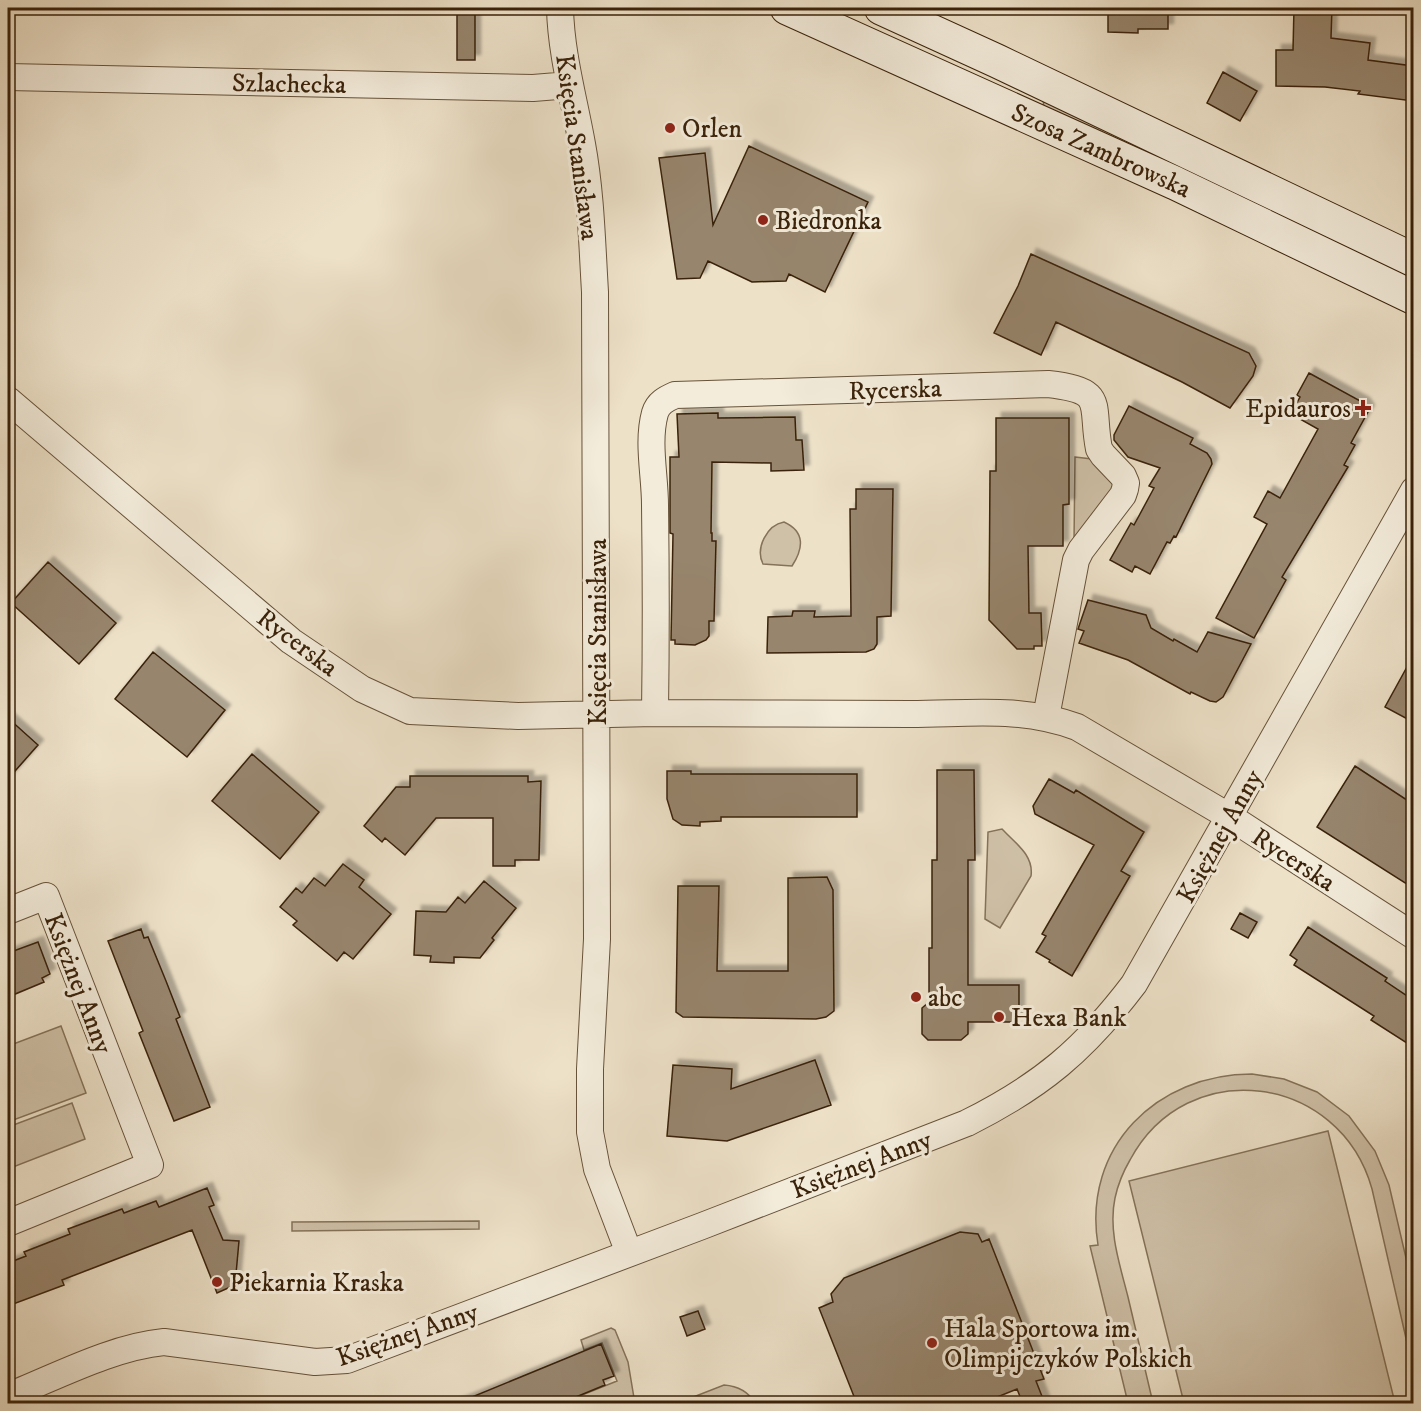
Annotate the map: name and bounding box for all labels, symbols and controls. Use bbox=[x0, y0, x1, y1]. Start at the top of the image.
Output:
street label: Księcia Stanisława bbox=[547, 52, 606, 242]
street label: Szlachecka bbox=[232, 67, 346, 102]
street label: Szosa Zambrowska bbox=[1006, 96, 1196, 206]
place label: Orlen bbox=[682, 113, 742, 146]
marker: Orlen bbox=[663, 121, 677, 135]
place label: Biedronka bbox=[775, 205, 882, 238]
marker: Biedronka bbox=[756, 213, 770, 227]
street label: Rycerska bbox=[848, 372, 942, 409]
place label: Epidauros bbox=[1245, 393, 1351, 426]
marker: Epidauros bbox=[1356, 401, 1370, 415]
street label: Księcia Stanisława bbox=[582, 538, 615, 726]
street label: Rycerska bbox=[250, 602, 344, 684]
street label: Księżnej Anny bbox=[1170, 764, 1271, 909]
street label: Rycerska bbox=[1245, 821, 1341, 900]
street label: Księżnej Anny bbox=[36, 909, 120, 1059]
place label: abc bbox=[928, 982, 962, 1015]
marker: abc bbox=[909, 990, 923, 1004]
place label: Hexa Bank bbox=[1011, 1002, 1127, 1035]
marker: Hexa Bank bbox=[992, 1010, 1006, 1024]
street label: Księżnej Anny bbox=[787, 1123, 937, 1207]
place label: Piekarnia Kraska bbox=[229, 1267, 404, 1300]
marker: Piekarnia Kraska bbox=[210, 1275, 224, 1289]
street label: Księżnej Anny bbox=[332, 1296, 483, 1375]
place label: Hala Sportowa im. Olimpijczyków Polskich bbox=[944, 1313, 1192, 1376]
marker: Hala Sportowa im. Olimpijczyków Polskich bbox=[925, 1336, 939, 1350]

